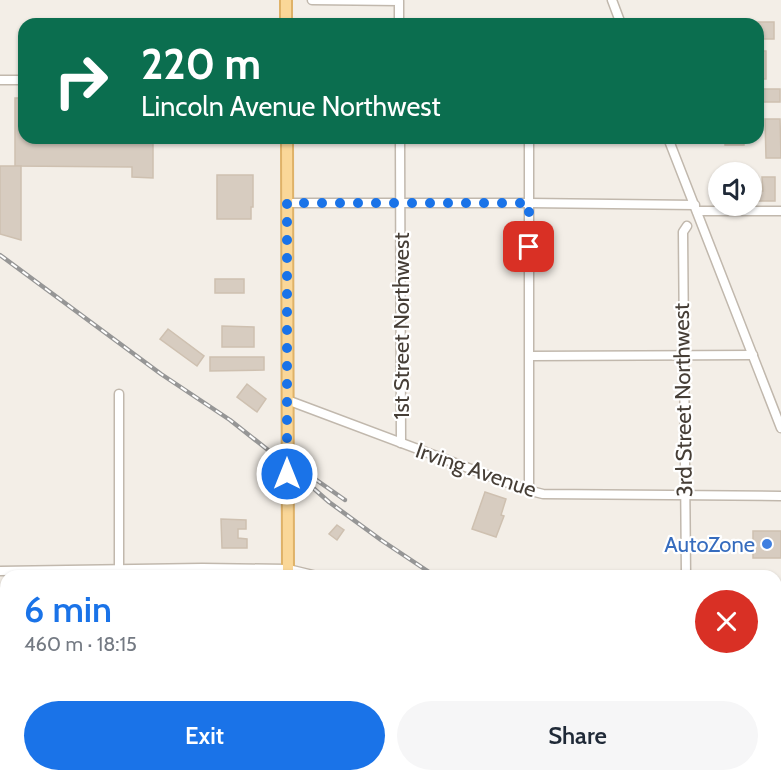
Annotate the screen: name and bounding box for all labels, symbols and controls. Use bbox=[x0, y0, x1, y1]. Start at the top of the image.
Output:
text: 220 m bbox=[141, 38, 261, 90]
icon: right bbox=[42, 42, 120, 120]
text: Lincoln Avenue Northwest bbox=[141, 90, 441, 123]
map controls bbox=[708, 162, 762, 216]
button: sound bbox=[708, 162, 762, 216]
pin bbox=[503, 221, 554, 272]
icon: arrive bbox=[512, 230, 545, 263]
street label: 1st Street Northwest bbox=[388, 232, 415, 420]
street label: 3rd Street Northwest bbox=[668, 302, 698, 497]
street label: Irving Avenue bbox=[412, 437, 540, 503]
position arrow bbox=[255, 442, 319, 506]
place label: AutoZone bbox=[664, 531, 755, 558]
marker: AutoZone bbox=[760, 537, 774, 551]
text: 6 min bbox=[24, 587, 112, 631]
button: close bbox=[695, 590, 758, 653]
text: 460 m · 18:15 bbox=[24, 632, 137, 656]
button: Exit bbox=[24, 701, 385, 770]
button: Share bbox=[397, 701, 758, 770]

